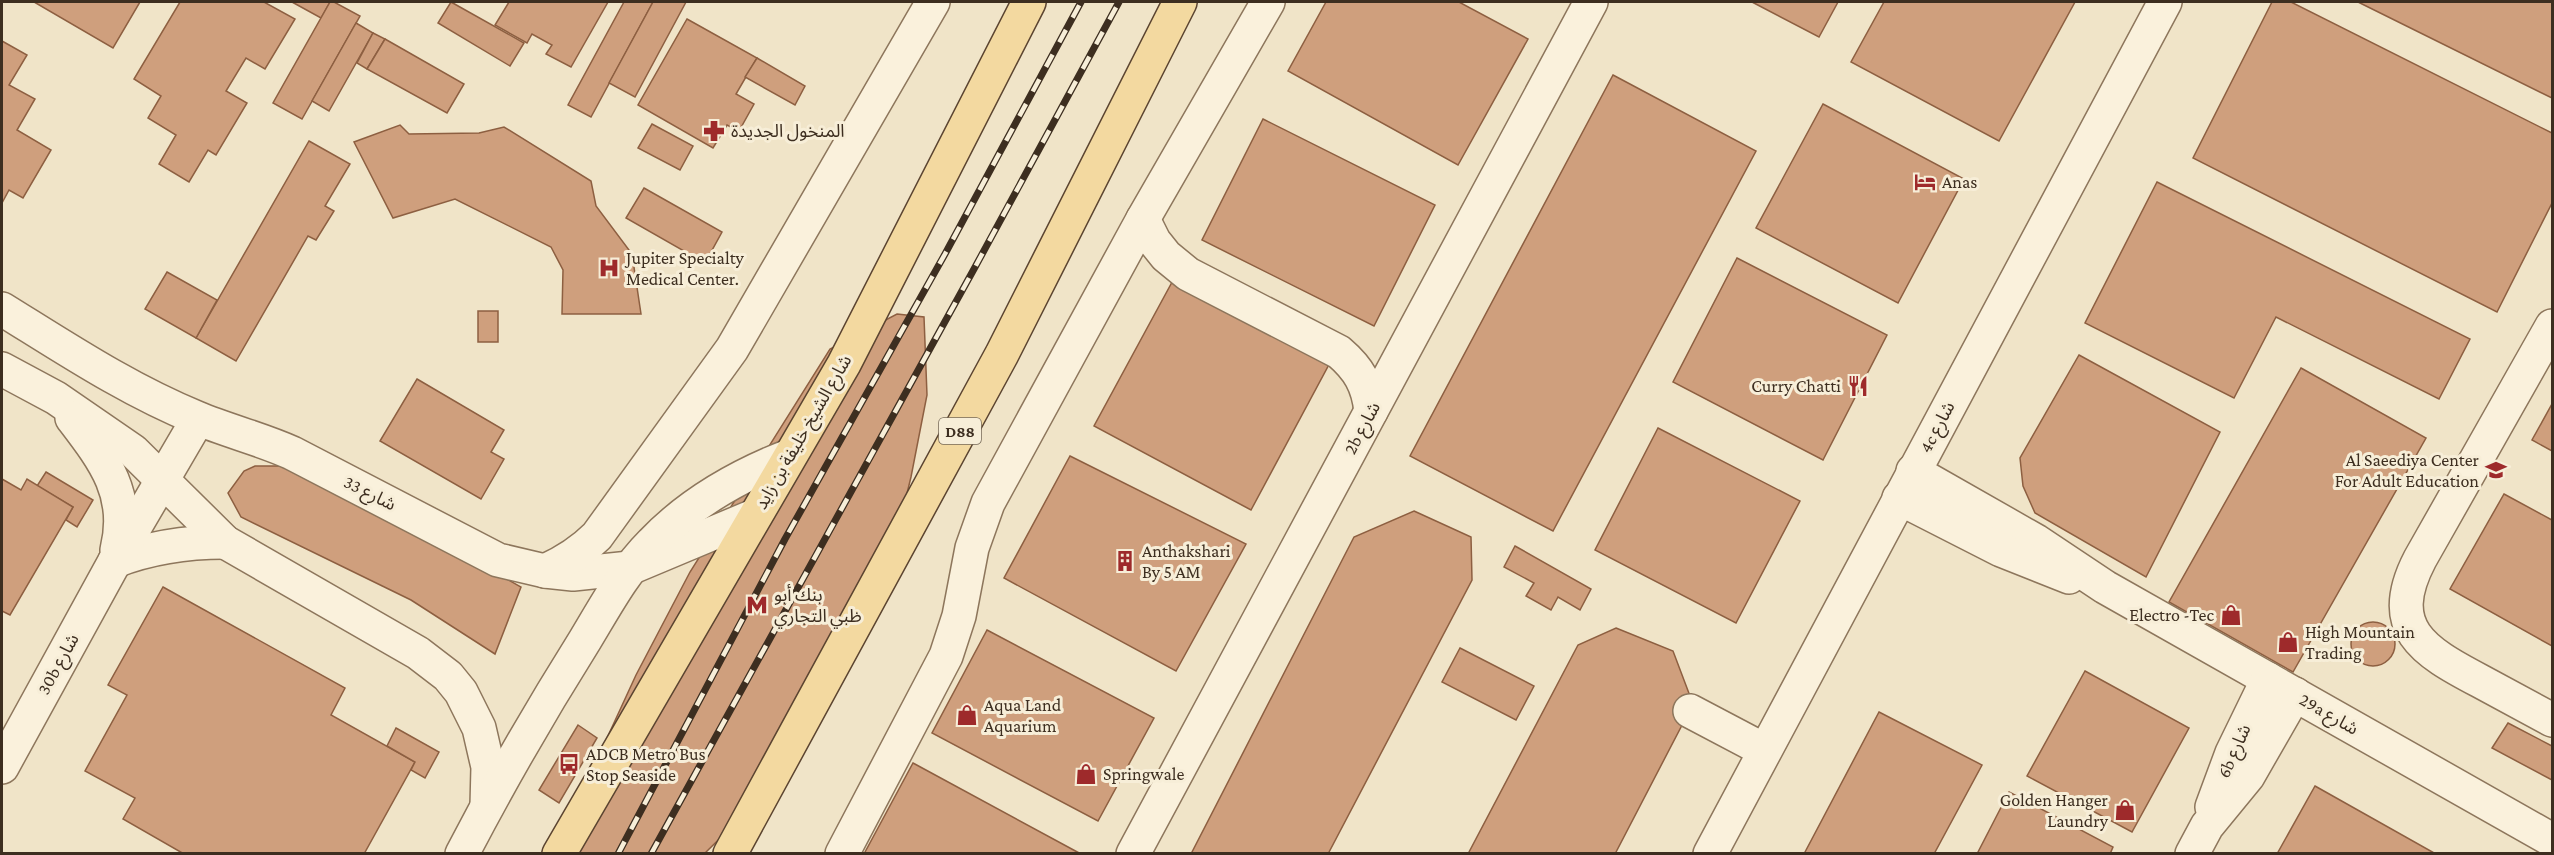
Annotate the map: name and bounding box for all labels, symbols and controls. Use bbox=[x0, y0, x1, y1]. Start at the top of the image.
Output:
pharmacy icon: المنخول الجديدة bbox=[702, 119, 726, 143]
place label: المنخول الجديدة bbox=[731, 121, 845, 142]
hotel icon: Anas bbox=[1913, 170, 1937, 194]
place label: Anas bbox=[1942, 172, 1977, 192]
place label: Jupiter Specialty Medical Center. bbox=[624, 248, 744, 289]
hospital icon: Jupiter Specialty Medical Center. bbox=[597, 256, 621, 280]
street label: شارع الشيخ خليفة بن زايد bbox=[751, 351, 859, 515]
restaurant icon: Curry Chatti bbox=[1846, 374, 1870, 398]
place label: Curry Chatti bbox=[1751, 376, 1841, 396]
street label: 2b شارع bbox=[1340, 398, 1388, 459]
street label: 4c شارع bbox=[1915, 398, 1962, 458]
road number: D88 bbox=[939, 418, 981, 444]
place label: Al Saeediya Center For Adult Education bbox=[2335, 450, 2480, 491]
school or university icon: Al Saeediya Center For Adult Education bbox=[2484, 458, 2508, 482]
street label: شارع 33 bbox=[339, 471, 399, 518]
place label: Anthakshari By 5 AM bbox=[1142, 541, 1231, 582]
building icon: Anthakshari By 5 AM bbox=[1113, 549, 1137, 573]
place label: بنك أبو ظبي التجاري bbox=[774, 584, 862, 629]
metro station icon: بنك أبو ظبي التجاري bbox=[745, 593, 769, 617]
shop icon: Electro -Tec bbox=[2219, 603, 2243, 627]
place label: Electro -Tec bbox=[2129, 605, 2215, 625]
place label: High Mountain Trading bbox=[2305, 622, 2415, 663]
street label: 30b شارع bbox=[33, 630, 86, 700]
shop icon: High Mountain Trading bbox=[2276, 630, 2300, 654]
street label: 29a شارع bbox=[2294, 689, 2362, 742]
place label: Aqua Land Aquarium bbox=[984, 695, 1062, 736]
shop icon: Aqua Land Aquarium bbox=[955, 703, 979, 727]
street label: 6b شارع bbox=[2213, 721, 2258, 783]
place label: ADCB Metro Bus Stop Seaside bbox=[586, 744, 706, 785]
bus stop icon: ADCB Metro Bus Stop Seaside bbox=[557, 752, 581, 776]
shop icon: Springwale bbox=[1074, 762, 1098, 786]
place label: Springwale bbox=[1103, 764, 1185, 784]
place label: Golden Hanger Laundry bbox=[2000, 790, 2109, 831]
shop icon: Golden Hanger Laundry bbox=[2113, 798, 2137, 822]

